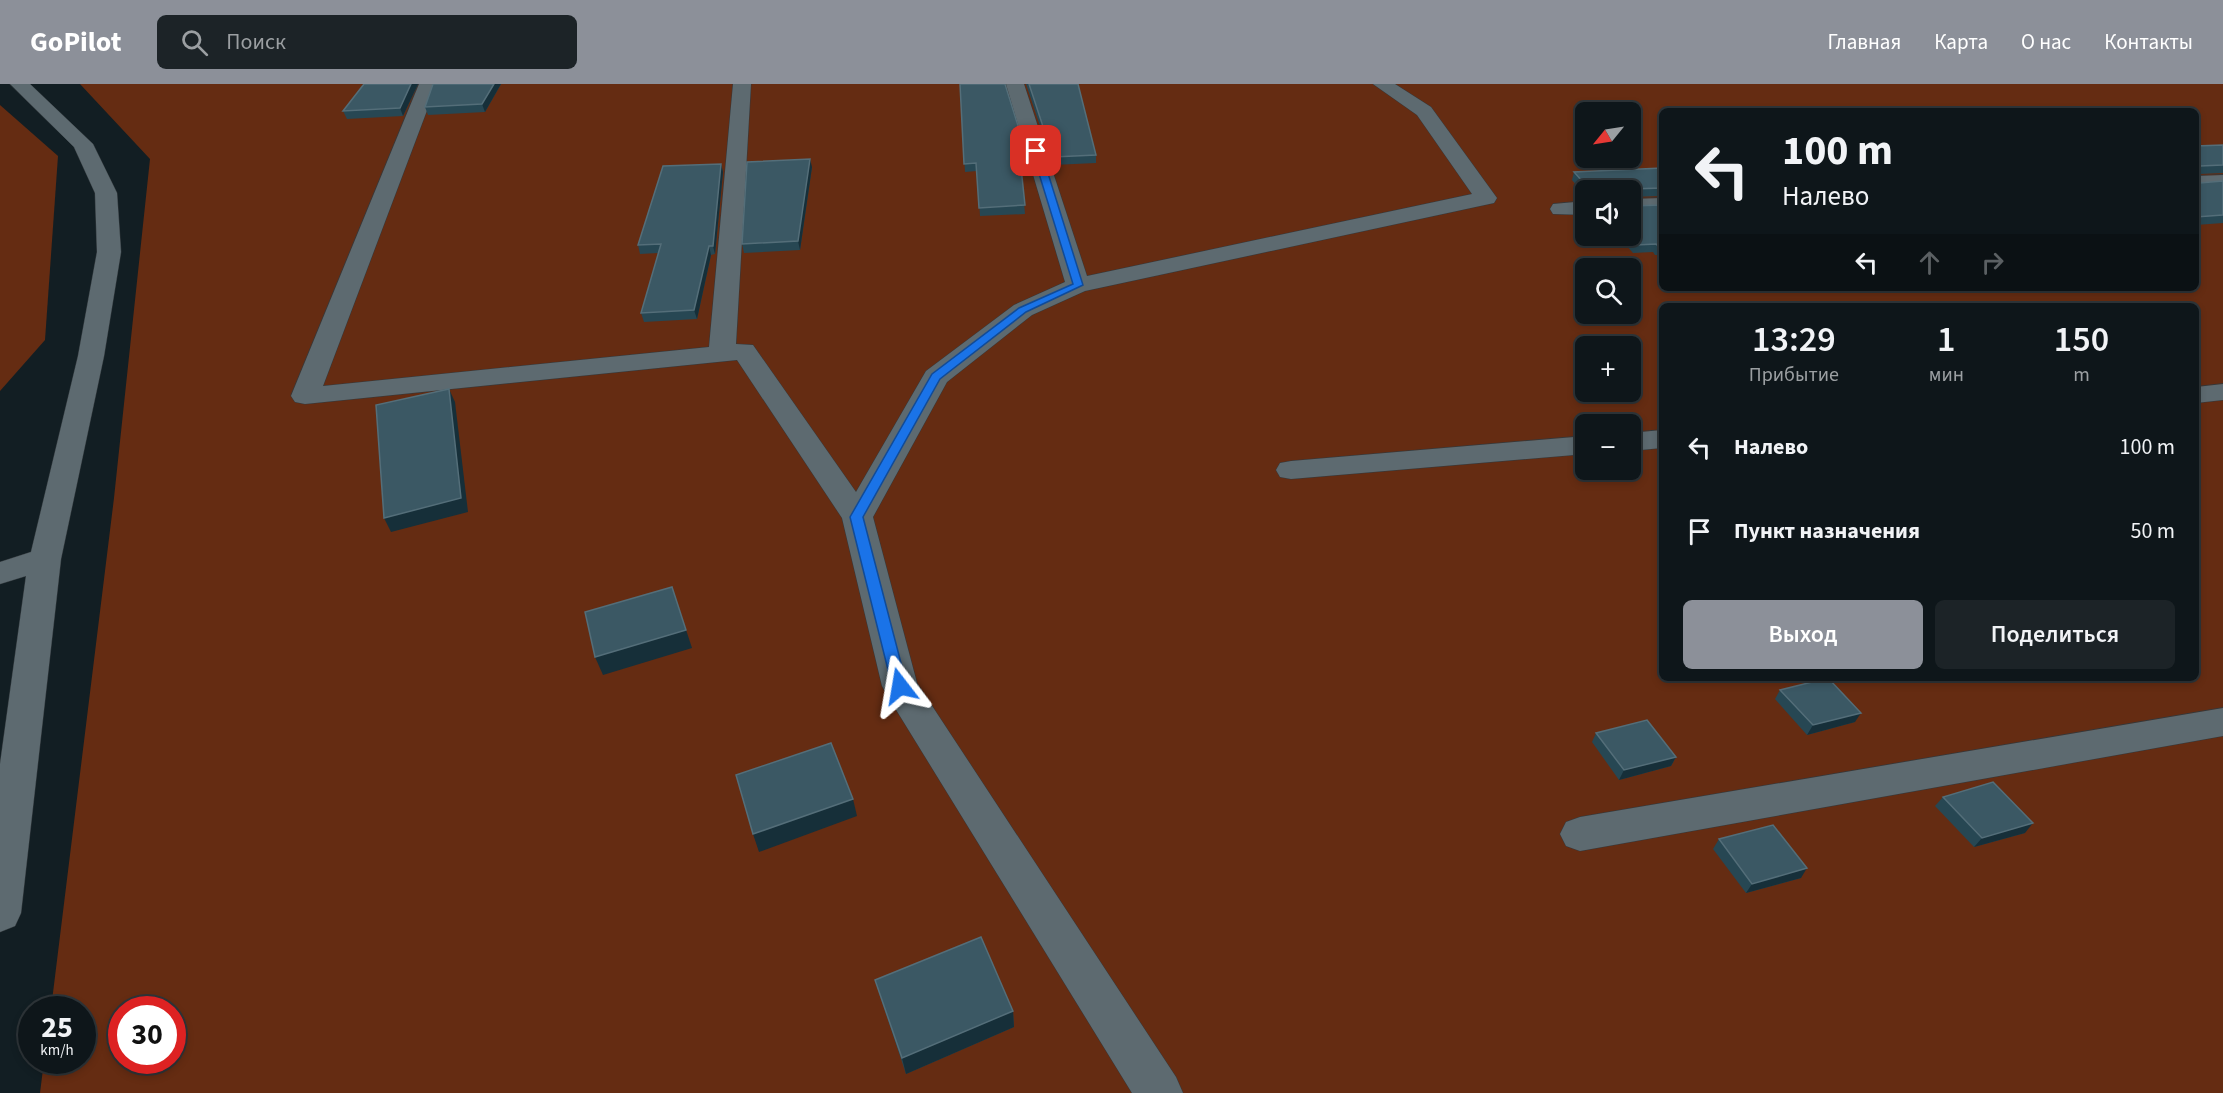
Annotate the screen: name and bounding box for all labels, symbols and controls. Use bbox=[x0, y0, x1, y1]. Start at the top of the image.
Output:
search box bbox=[157, 15, 577, 69]
text: GoPilot bbox=[30, 22, 121, 62]
icon: search bbox=[178, 26, 211, 59]
text: Поиск bbox=[226, 26, 286, 58]
text: Главная bbox=[1828, 27, 1901, 57]
text: Карта bbox=[1934, 27, 1988, 57]
text: О нас bbox=[2021, 27, 2071, 57]
text: Контакты bbox=[2104, 27, 2193, 57]
north arrow bbox=[1575, 102, 1641, 168]
map controls bbox=[1575, 102, 1641, 480]
text: 100 m bbox=[1782, 121, 1893, 181]
pin bbox=[1010, 125, 1061, 176]
icon: left bbox=[1683, 132, 1761, 210]
icon: arrive bbox=[1019, 134, 1052, 167]
text: Налево bbox=[1782, 177, 1869, 216]
button: sound bbox=[1575, 180, 1641, 246]
icon: left bbox=[1850, 246, 1883, 279]
icon: ahead bbox=[1913, 246, 1946, 279]
icon: right bbox=[1976, 246, 2009, 279]
button: search bbox=[1575, 258, 1641, 324]
text: 13:29 bbox=[1752, 314, 1836, 365]
text: 1 bbox=[1937, 314, 1956, 365]
text: 150 bbox=[2054, 314, 2109, 365]
button: + bbox=[1575, 336, 1641, 402]
text: Прибытие bbox=[1749, 361, 1839, 389]
text: мин bbox=[1929, 361, 1964, 389]
text: m bbox=[2073, 361, 2090, 389]
button: − bbox=[1575, 414, 1641, 480]
icon: left bbox=[1683, 431, 1716, 464]
text: Налево bbox=[1734, 431, 1808, 463]
text: 100 m bbox=[2120, 431, 2175, 463]
icon: arrive bbox=[1683, 515, 1716, 548]
text: Пункт назначения bbox=[1734, 515, 1920, 547]
text: 50 m bbox=[2130, 515, 2175, 547]
button: Выход bbox=[1683, 600, 1923, 669]
button: Поделиться bbox=[1935, 600, 2175, 669]
position arrow bbox=[868, 654, 932, 718]
speed limit sign: 30 bbox=[108, 996, 186, 1074]
text: 25 bbox=[41, 1006, 73, 1049]
text: km/h bbox=[40, 1040, 74, 1061]

